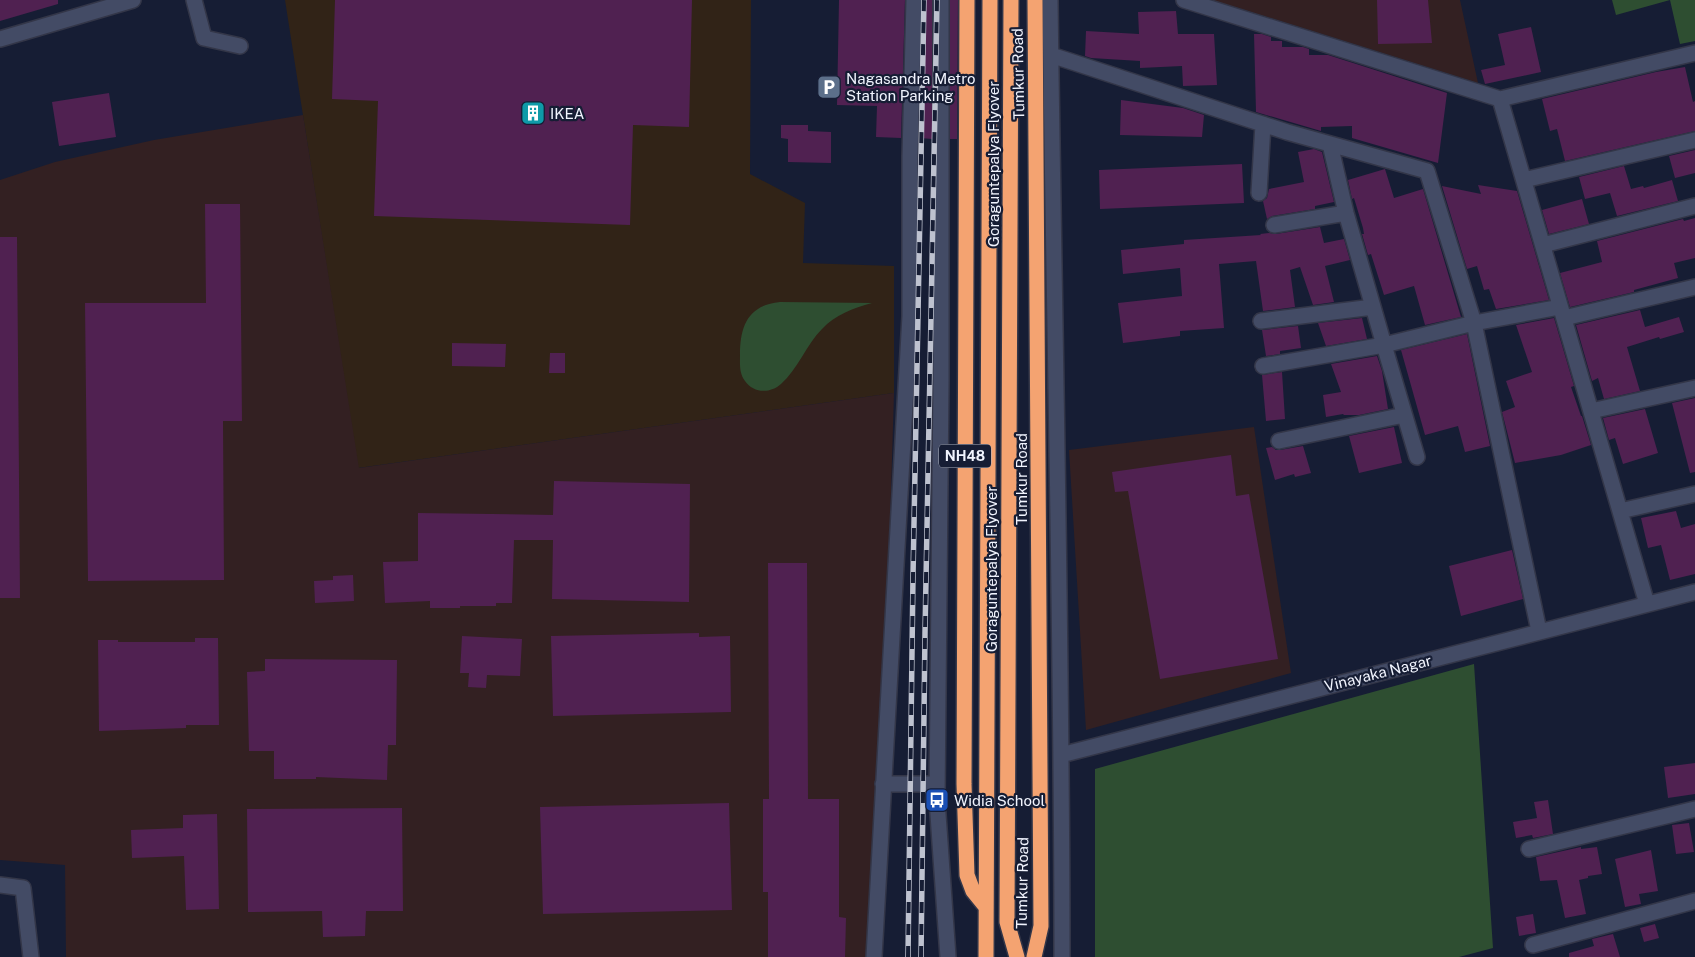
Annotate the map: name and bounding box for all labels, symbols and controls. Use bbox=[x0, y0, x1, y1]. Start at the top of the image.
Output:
street label: Tumkur Road bbox=[1009, 28, 1027, 120]
place label: Nagasandra Metro Station Parking bbox=[846, 70, 975, 104]
parking icon: Nagasandra Metro Station Parking bbox=[816, 74, 842, 100]
street label: Goraguntepalya Flyover bbox=[985, 81, 1002, 247]
building icon: IKEA bbox=[520, 100, 546, 126]
place label: IKEA bbox=[550, 105, 585, 122]
street label: Tumkur Road bbox=[1013, 433, 1030, 525]
road number: NH48 bbox=[939, 444, 991, 468]
street label: Goraguntepalya Flyover bbox=[983, 486, 1000, 652]
street label: Vinayaka Nagar bbox=[1323, 651, 1433, 695]
bus stop icon: Widia School bbox=[924, 787, 950, 813]
place label: Widia School bbox=[954, 792, 1045, 809]
street label: Tumkur Road bbox=[1013, 837, 1031, 929]

